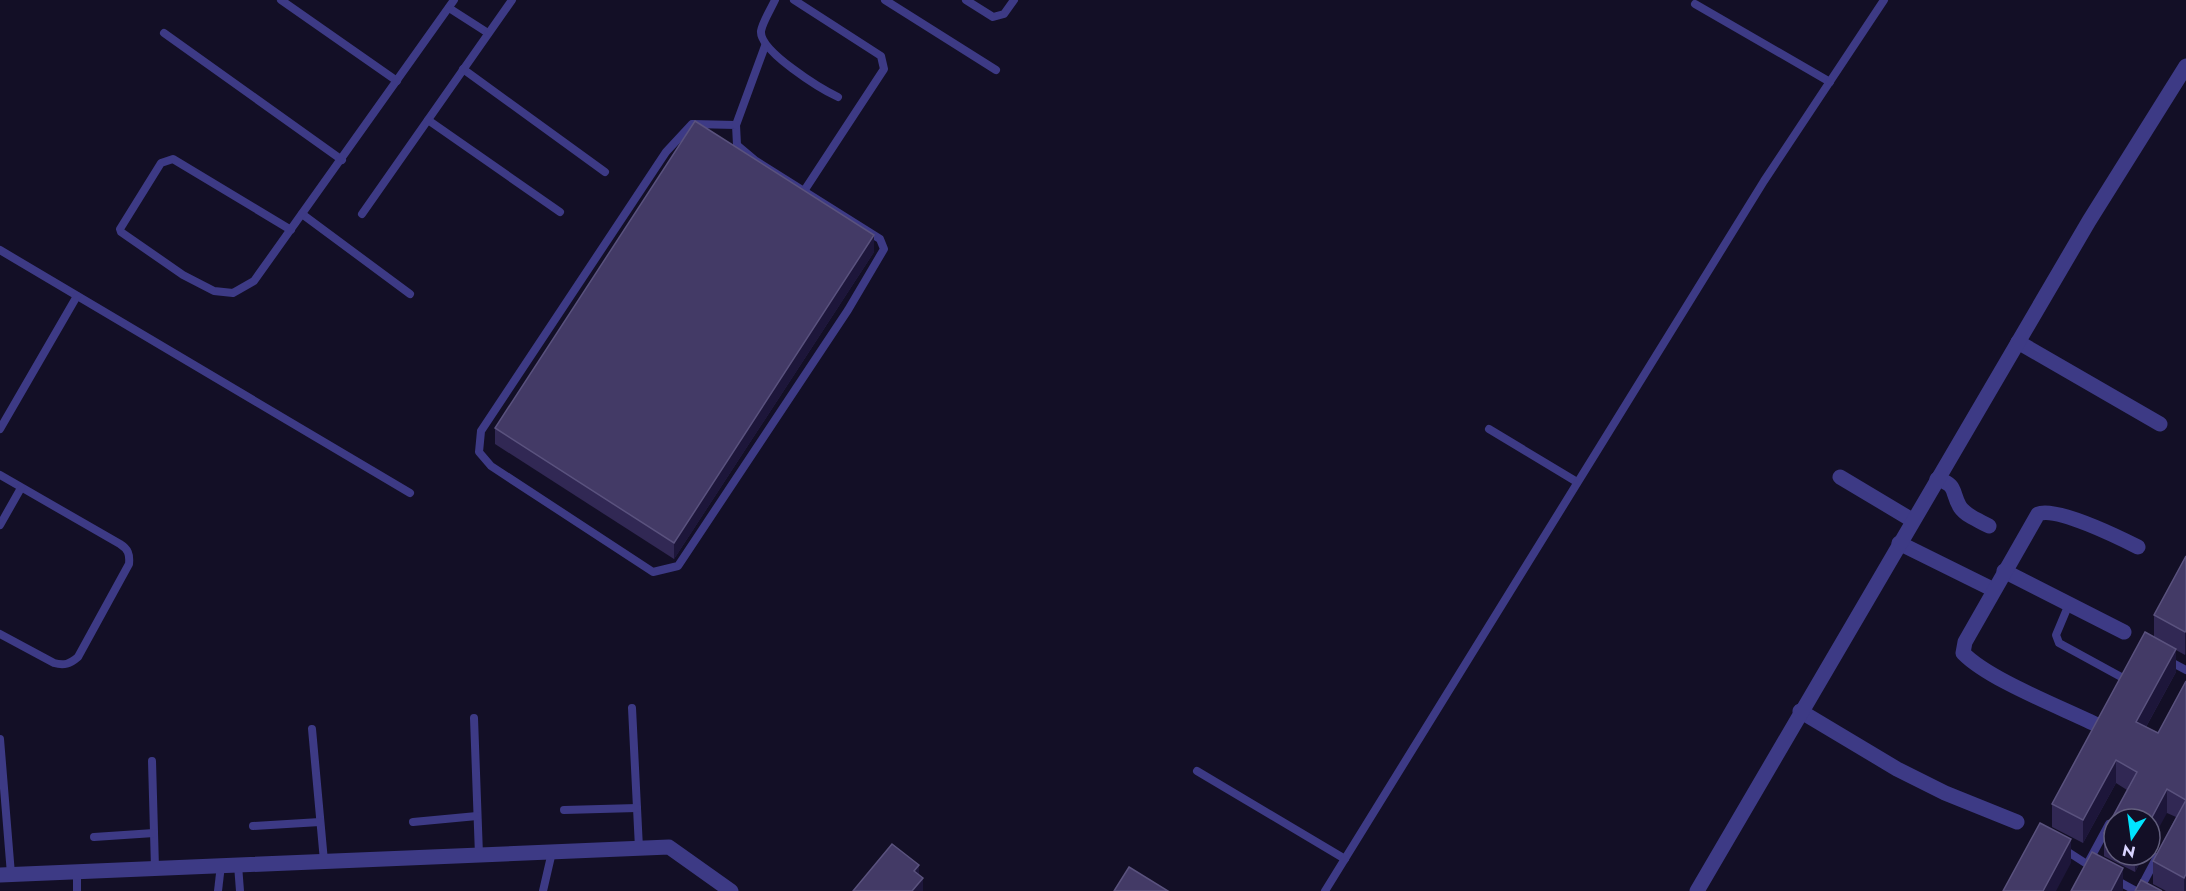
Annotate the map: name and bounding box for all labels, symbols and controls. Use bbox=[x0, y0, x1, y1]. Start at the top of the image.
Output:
north arrow bbox=[2102, 807, 2162, 867]
text: N bbox=[2120, 838, 2138, 864]

